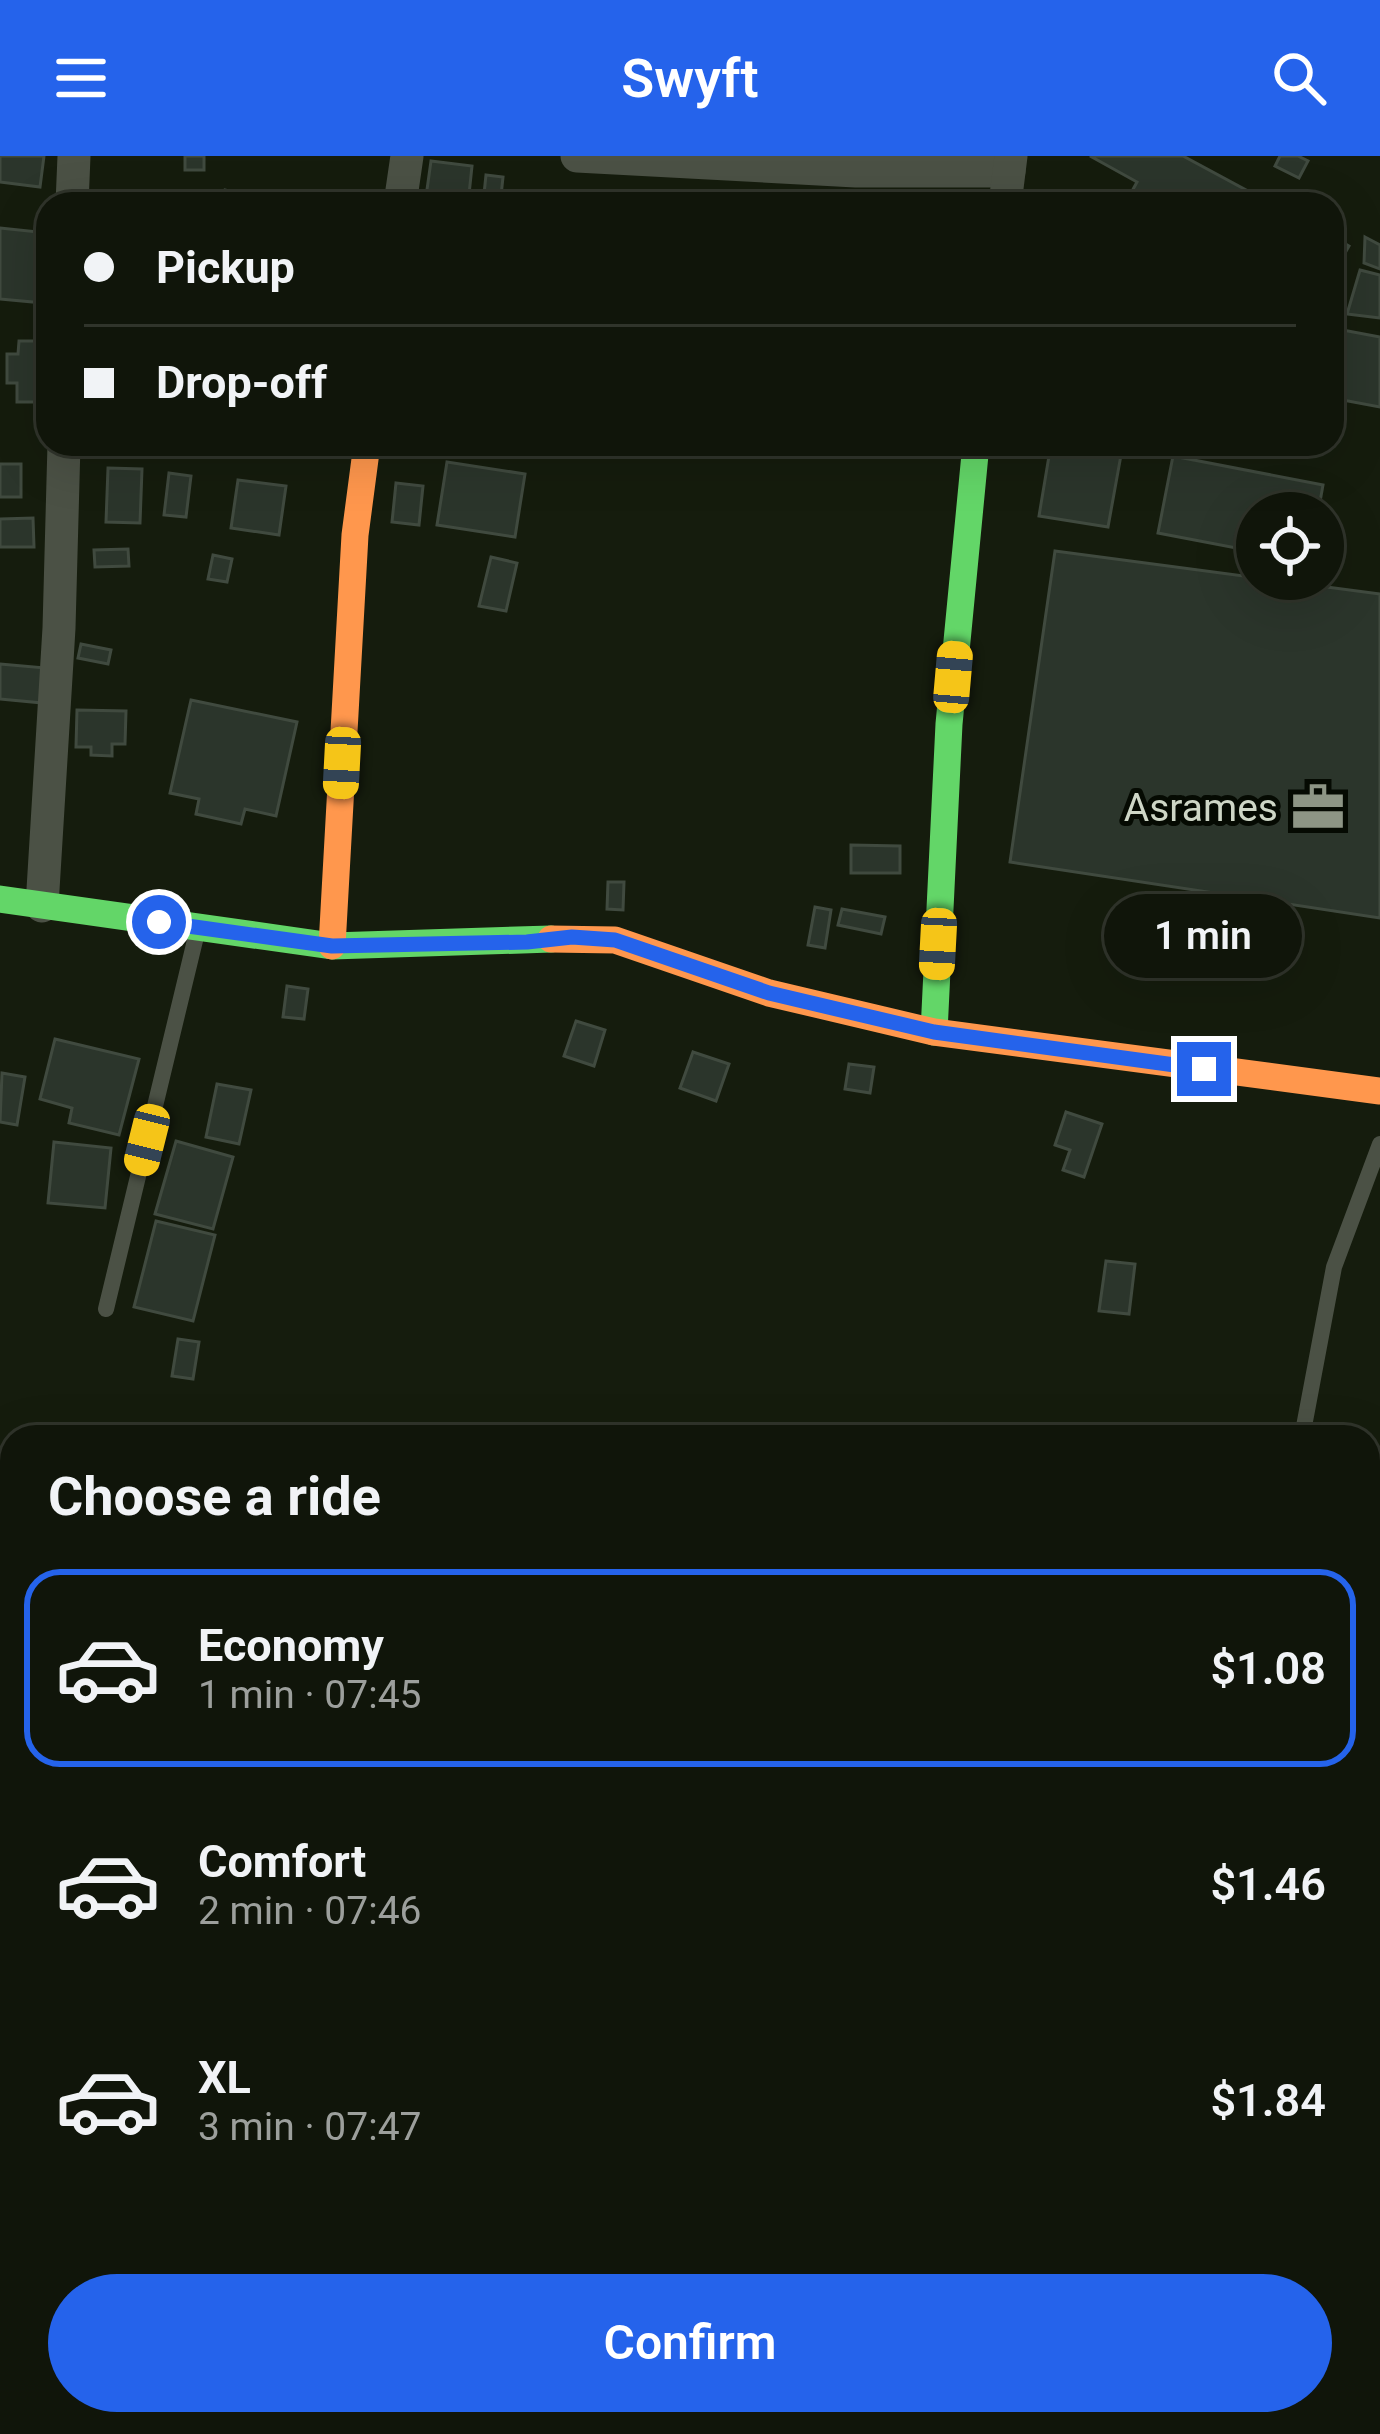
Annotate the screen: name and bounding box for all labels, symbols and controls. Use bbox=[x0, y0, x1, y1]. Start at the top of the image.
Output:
icon: menu bbox=[48, 45, 114, 111]
icon: search bbox=[1266, 45, 1332, 111]
text: Swyft bbox=[621, 47, 759, 110]
text: Pickup bbox=[156, 241, 295, 294]
text: Drop-off bbox=[156, 356, 327, 409]
map controls bbox=[1236, 492, 1344, 600]
button: locate bbox=[1236, 492, 1344, 600]
car bbox=[932, 640, 974, 714]
car bbox=[322, 726, 362, 800]
office icon: Asrames bbox=[1289, 778, 1347, 836]
place label: Asrames bbox=[1124, 785, 1278, 831]
route start bbox=[132, 895, 186, 949]
callout: 1 min bbox=[1105, 895, 1303, 979]
car bbox=[918, 907, 958, 981]
text: 1 min bbox=[1154, 913, 1252, 959]
route end bbox=[1177, 1042, 1231, 1096]
car bbox=[121, 1101, 173, 1179]
text: Choose a ride bbox=[48, 1465, 381, 1528]
icon: car bbox=[54, 1614, 162, 1722]
text: Economy bbox=[198, 1619, 384, 1672]
text: $1.08 bbox=[1210, 1642, 1326, 1695]
text: 1 min · 07:45 bbox=[198, 1672, 421, 1718]
icon: car bbox=[54, 1830, 162, 1938]
text: Comfort bbox=[198, 1835, 366, 1888]
text: $1.46 bbox=[1210, 1858, 1326, 1911]
text: 2 min · 07:46 bbox=[198, 1888, 421, 1934]
icon: car bbox=[54, 2046, 162, 2154]
text: XL bbox=[198, 2051, 251, 2104]
text: $1.84 bbox=[1210, 2074, 1326, 2127]
text: 3 min · 07:47 bbox=[198, 2104, 421, 2150]
button: Confirm bbox=[48, 2274, 1332, 2412]

